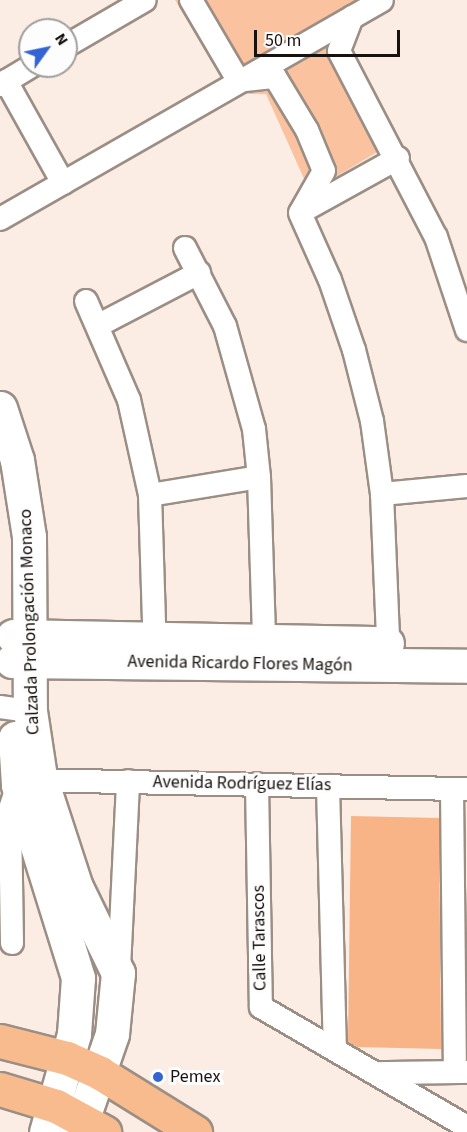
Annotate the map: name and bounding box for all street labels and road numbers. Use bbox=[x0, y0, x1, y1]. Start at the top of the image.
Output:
street label: Calzada Prolongación Monaco bbox=[15, 509, 45, 735]
street label: Avenida Ricardo Flores Magón bbox=[127, 651, 353, 677]
street label: Avenida Rodríguez Elías bbox=[153, 772, 331, 796]
street label: Calle Tarascos bbox=[248, 885, 272, 991]

